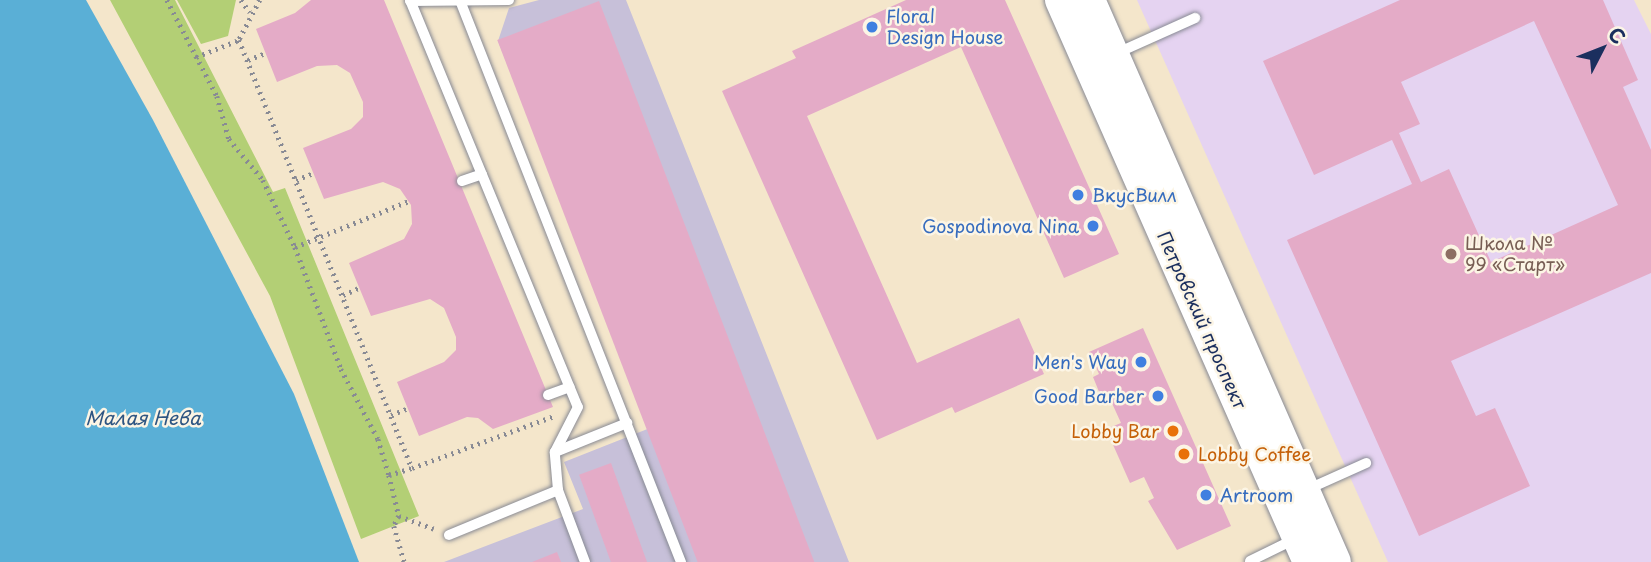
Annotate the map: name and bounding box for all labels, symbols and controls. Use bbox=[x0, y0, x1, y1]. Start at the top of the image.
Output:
place label: Floral Design House bbox=[886, 6, 1004, 48]
north arrow bbox=[1567, 14, 1637, 84]
marker: Floral Design House bbox=[864, 19, 880, 35]
text: С bbox=[1602, 20, 1633, 50]
place label: ВкусВилл bbox=[1092, 184, 1177, 206]
marker: ВкусВилл bbox=[1070, 187, 1086, 203]
place label: Gospodinova Nina bbox=[922, 215, 1079, 237]
marker: Gospodinova Nina bbox=[1085, 218, 1101, 234]
street label: Петровский проспект bbox=[1153, 228, 1251, 412]
place label: Школа № 99 «Старт» bbox=[1465, 233, 1566, 276]
marker: Школа № 99 «Старт» bbox=[1443, 246, 1459, 262]
place label: Men's Way bbox=[1033, 351, 1127, 373]
marker: Men's Way bbox=[1133, 354, 1149, 370]
place label: Good Barber bbox=[1034, 385, 1144, 407]
marker: Good Barber bbox=[1150, 388, 1166, 404]
water label: Малая Нева bbox=[85, 407, 201, 429]
place label: Lobby Bar bbox=[1072, 420, 1159, 442]
marker: Lobby Bar bbox=[1165, 423, 1181, 439]
place label: Lobby Coffee bbox=[1198, 443, 1311, 465]
marker: Lobby Coffee bbox=[1176, 446, 1192, 462]
place label: Artroom bbox=[1220, 484, 1293, 506]
marker: Artroom bbox=[1198, 487, 1214, 503]

